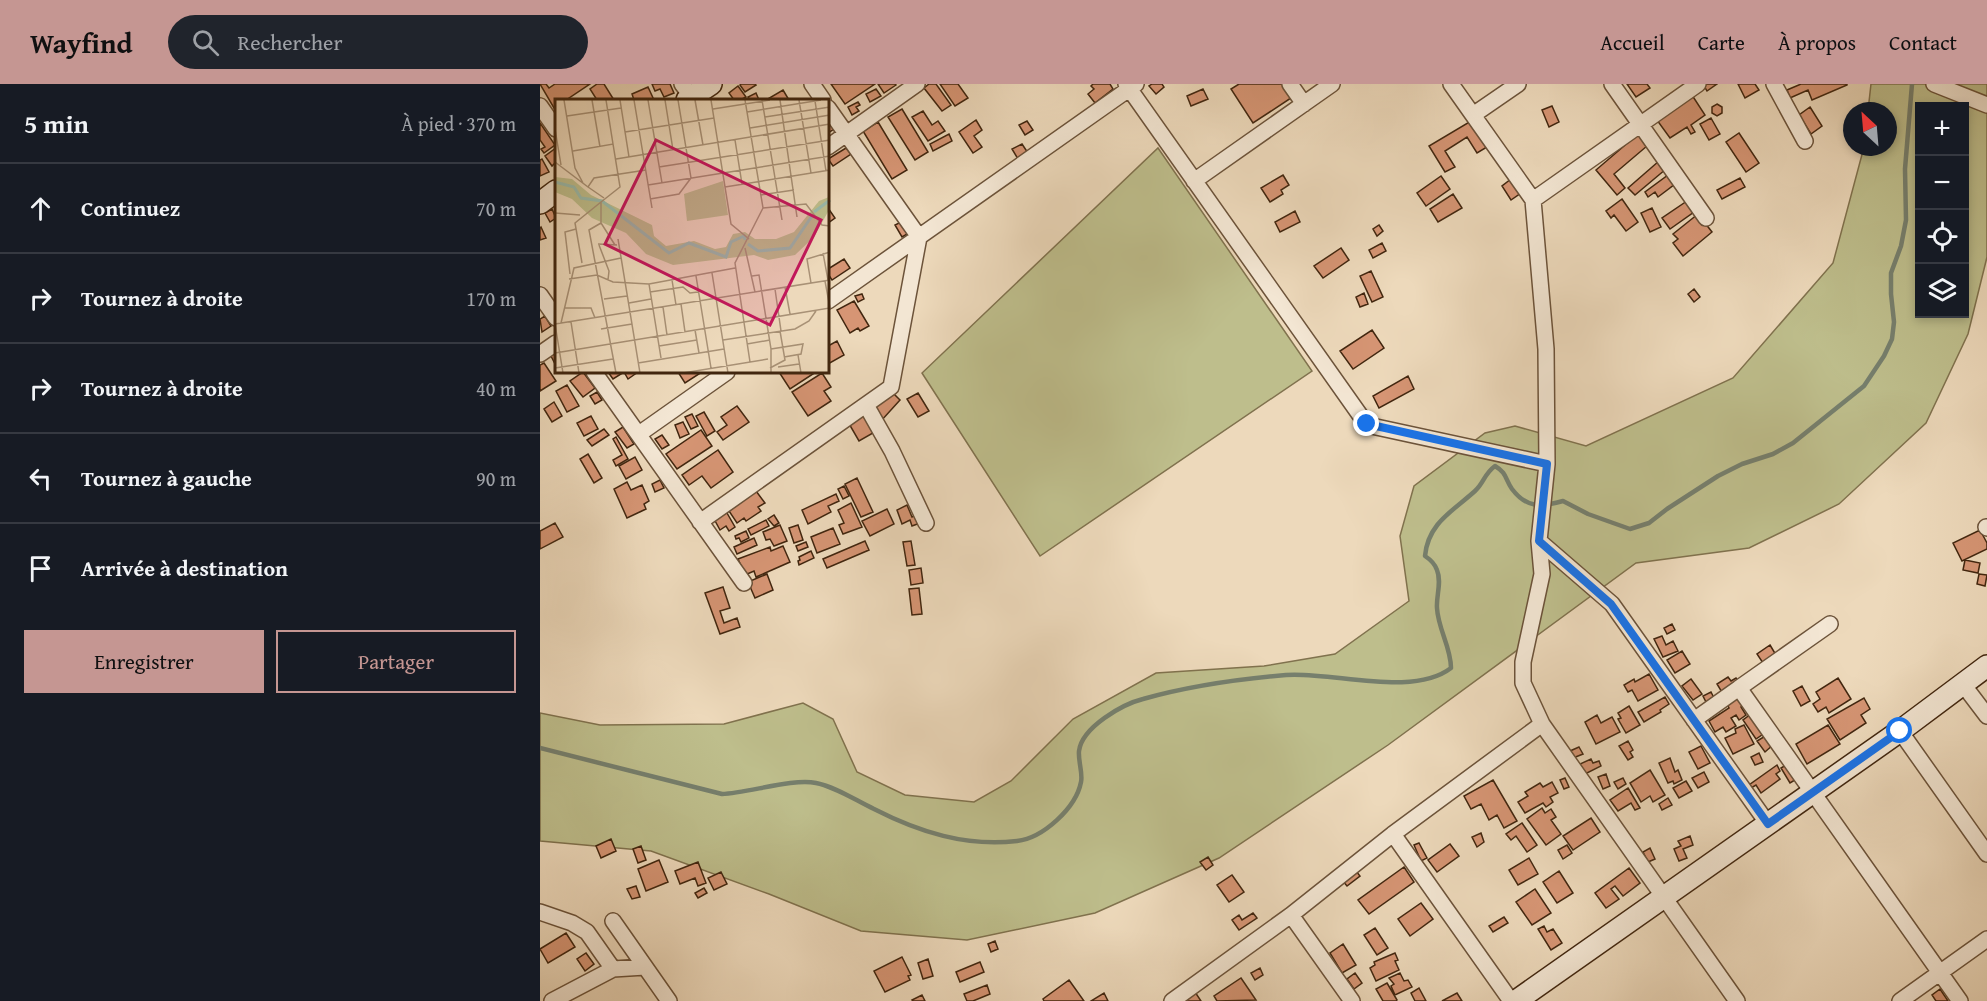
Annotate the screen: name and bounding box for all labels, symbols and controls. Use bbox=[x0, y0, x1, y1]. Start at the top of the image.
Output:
search box bbox=[168, 15, 588, 69]
text: Wayfind bbox=[30, 22, 132, 63]
icon: search bbox=[189, 26, 222, 59]
text: Rechercher bbox=[237, 26, 342, 58]
text: Accueil bbox=[1600, 27, 1665, 58]
text: Carte bbox=[1698, 27, 1745, 58]
text: À propos bbox=[1778, 27, 1856, 58]
text: Contact bbox=[1889, 27, 1957, 58]
inset map bbox=[555, 99, 830, 374]
north arrow bbox=[1843, 102, 1897, 156]
map controls bbox=[1915, 102, 1969, 318]
button: + bbox=[1915, 102, 1969, 156]
text: 5 min bbox=[24, 104, 89, 143]
text: À pied · 370 m bbox=[401, 109, 516, 138]
button: − bbox=[1915, 156, 1969, 210]
icon: ahead bbox=[24, 192, 57, 225]
text: Continuez bbox=[81, 192, 180, 224]
text: 70 m bbox=[476, 194, 516, 223]
button: locate bbox=[1915, 210, 1969, 264]
button: layers bbox=[1915, 264, 1969, 318]
icon: right bbox=[24, 282, 57, 315]
text: Tournez à droite bbox=[81, 282, 243, 314]
text: 170 m bbox=[466, 284, 516, 313]
icon: right bbox=[24, 372, 57, 405]
text: Tournez à droite bbox=[81, 372, 243, 404]
text: 40 m bbox=[476, 374, 516, 403]
route end bbox=[1353, 410, 1379, 436]
icon: left bbox=[24, 462, 57, 495]
text: Tournez à gauche bbox=[81, 462, 252, 494]
text: 90 m bbox=[476, 464, 516, 493]
icon: arrive bbox=[24, 552, 57, 585]
text: Arrivée à destination bbox=[81, 552, 288, 584]
button: Enregistrer bbox=[24, 630, 264, 693]
button: Partager bbox=[276, 630, 516, 693]
route start bbox=[1886, 717, 1912, 743]

